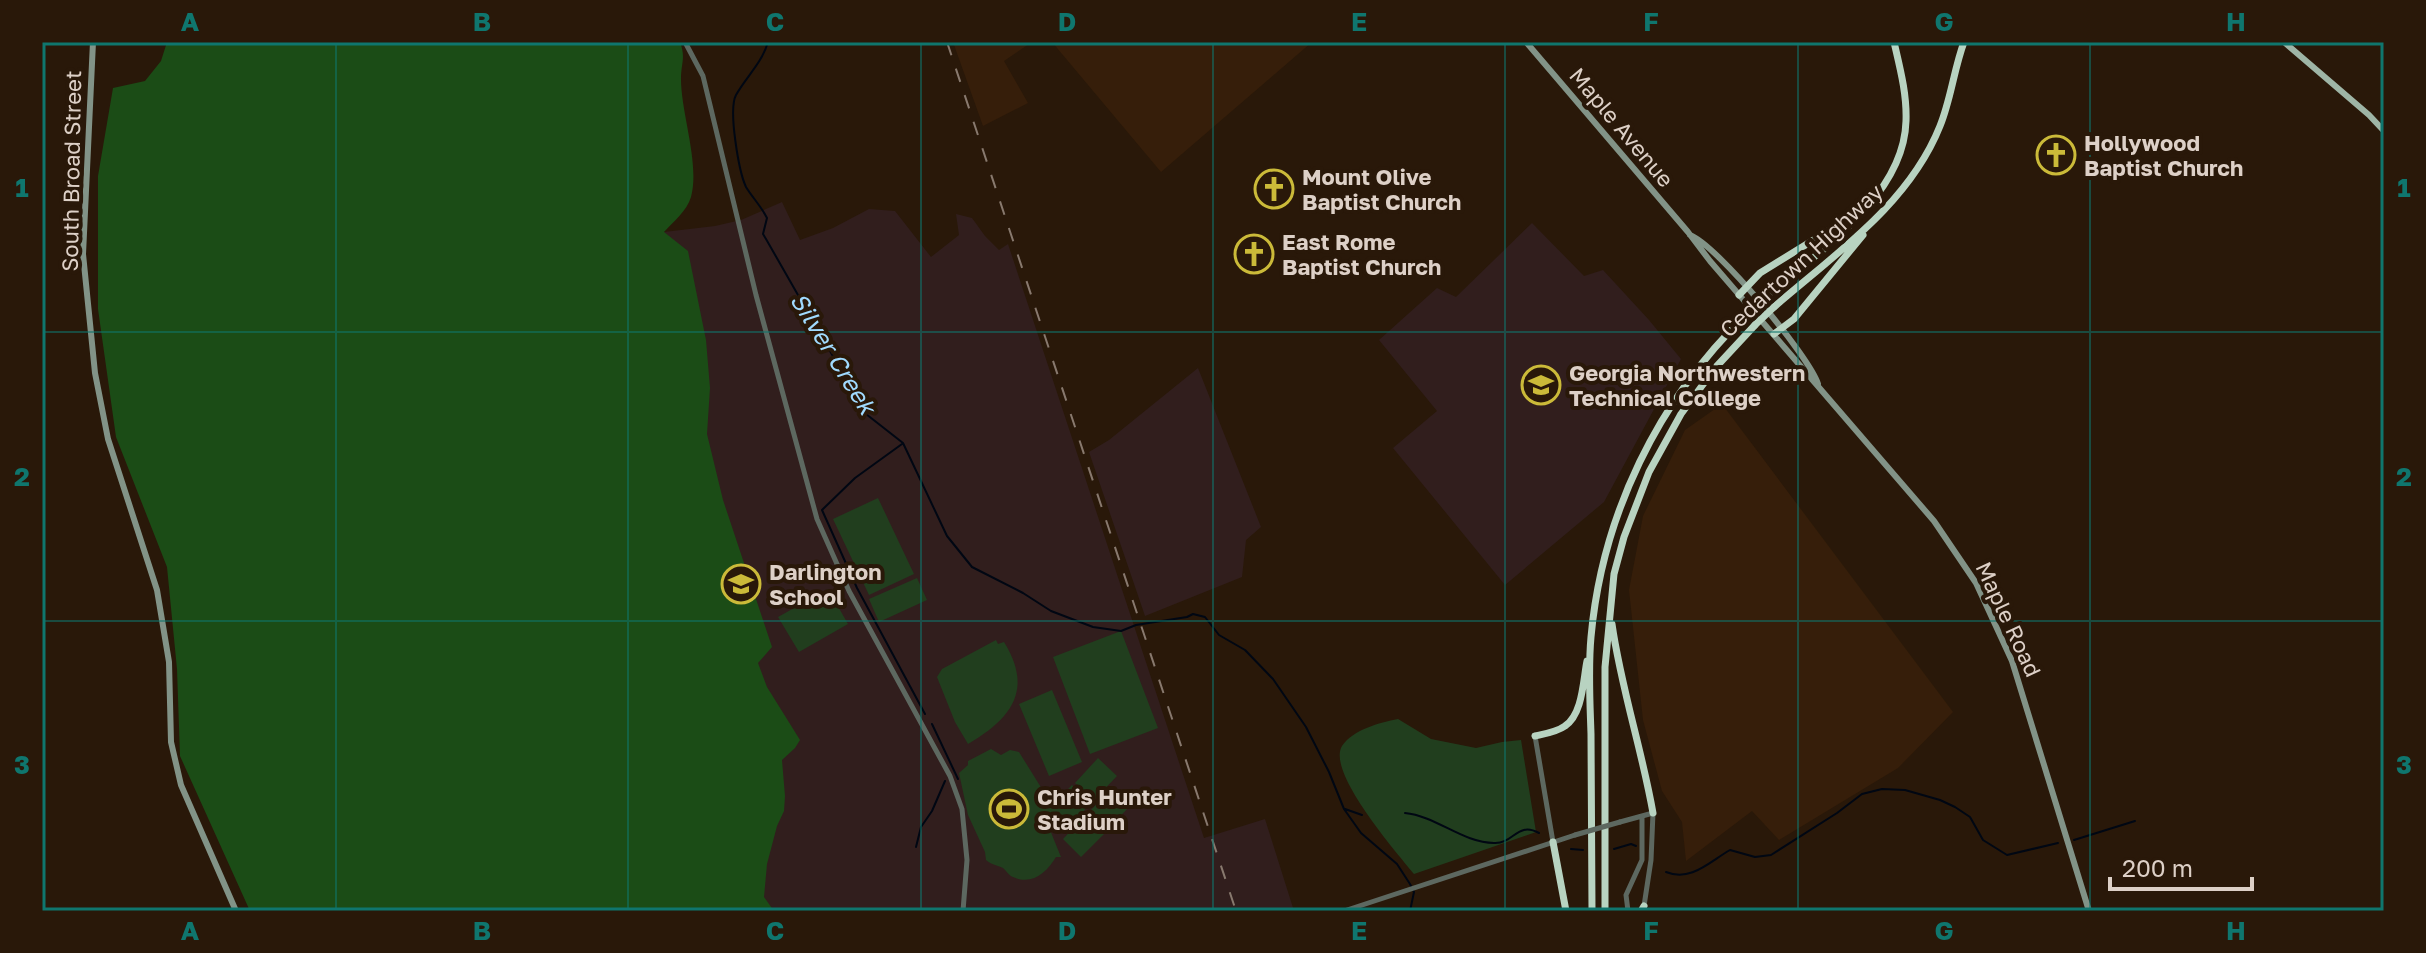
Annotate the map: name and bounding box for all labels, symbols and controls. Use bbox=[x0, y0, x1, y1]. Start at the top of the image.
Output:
text: A bbox=[181, 6, 200, 37]
text: B bbox=[473, 6, 491, 37]
text: C bbox=[766, 6, 784, 37]
text: D bbox=[1058, 6, 1076, 37]
text: E bbox=[1351, 6, 1367, 37]
text: F bbox=[1643, 6, 1659, 37]
text: G bbox=[1934, 6, 1954, 37]
text: H bbox=[2226, 6, 2246, 37]
street label: Maple Avenue bbox=[1564, 62, 1680, 192]
street label: South Broad Street bbox=[56, 70, 86, 272]
place label: Hollywood Baptist Church bbox=[2084, 129, 2243, 181]
church icon: Hollywood Baptist Church bbox=[2035, 134, 2077, 176]
place label: Mount Olive Baptist Church bbox=[1302, 163, 1461, 215]
church icon: Mount Olive Baptist Church bbox=[1253, 168, 1295, 210]
text: 1 bbox=[15, 172, 29, 203]
text: 1 bbox=[2397, 172, 2411, 203]
street label: Cedartown Highway bbox=[1714, 178, 1888, 342]
place label: East Rome Baptist Church bbox=[1282, 228, 1441, 280]
church icon: East Rome Baptist Church bbox=[1233, 233, 1275, 275]
water label: Silver Creek bbox=[785, 287, 884, 421]
place label: Georgia Northwestern Technical College bbox=[1569, 359, 1805, 411]
school or university icon: Georgia Northwestern Technical College bbox=[1520, 364, 1562, 406]
text: 2 bbox=[14, 461, 30, 492]
text: 2 bbox=[2396, 461, 2412, 492]
street label: Maple Road bbox=[1971, 557, 2047, 681]
place label: Darlington School bbox=[769, 558, 882, 610]
school or university icon: Darlington School bbox=[720, 563, 762, 605]
text: 3 bbox=[14, 749, 30, 780]
text: 3 bbox=[2396, 749, 2412, 780]
place label: Chris Hunter Stadium bbox=[1037, 783, 1172, 835]
sports icon: Chris Hunter Stadium bbox=[988, 788, 1030, 830]
scale bar bbox=[2110, 841, 2252, 891]
text: 200 m bbox=[2122, 853, 2193, 882]
text: A bbox=[181, 915, 200, 946]
text: B bbox=[473, 915, 491, 946]
text: C bbox=[766, 915, 784, 946]
text: D bbox=[1058, 915, 1076, 946]
text: E bbox=[1351, 915, 1367, 946]
text: F bbox=[1643, 915, 1659, 946]
text: G bbox=[1934, 915, 1954, 946]
text: H bbox=[2226, 915, 2246, 946]

